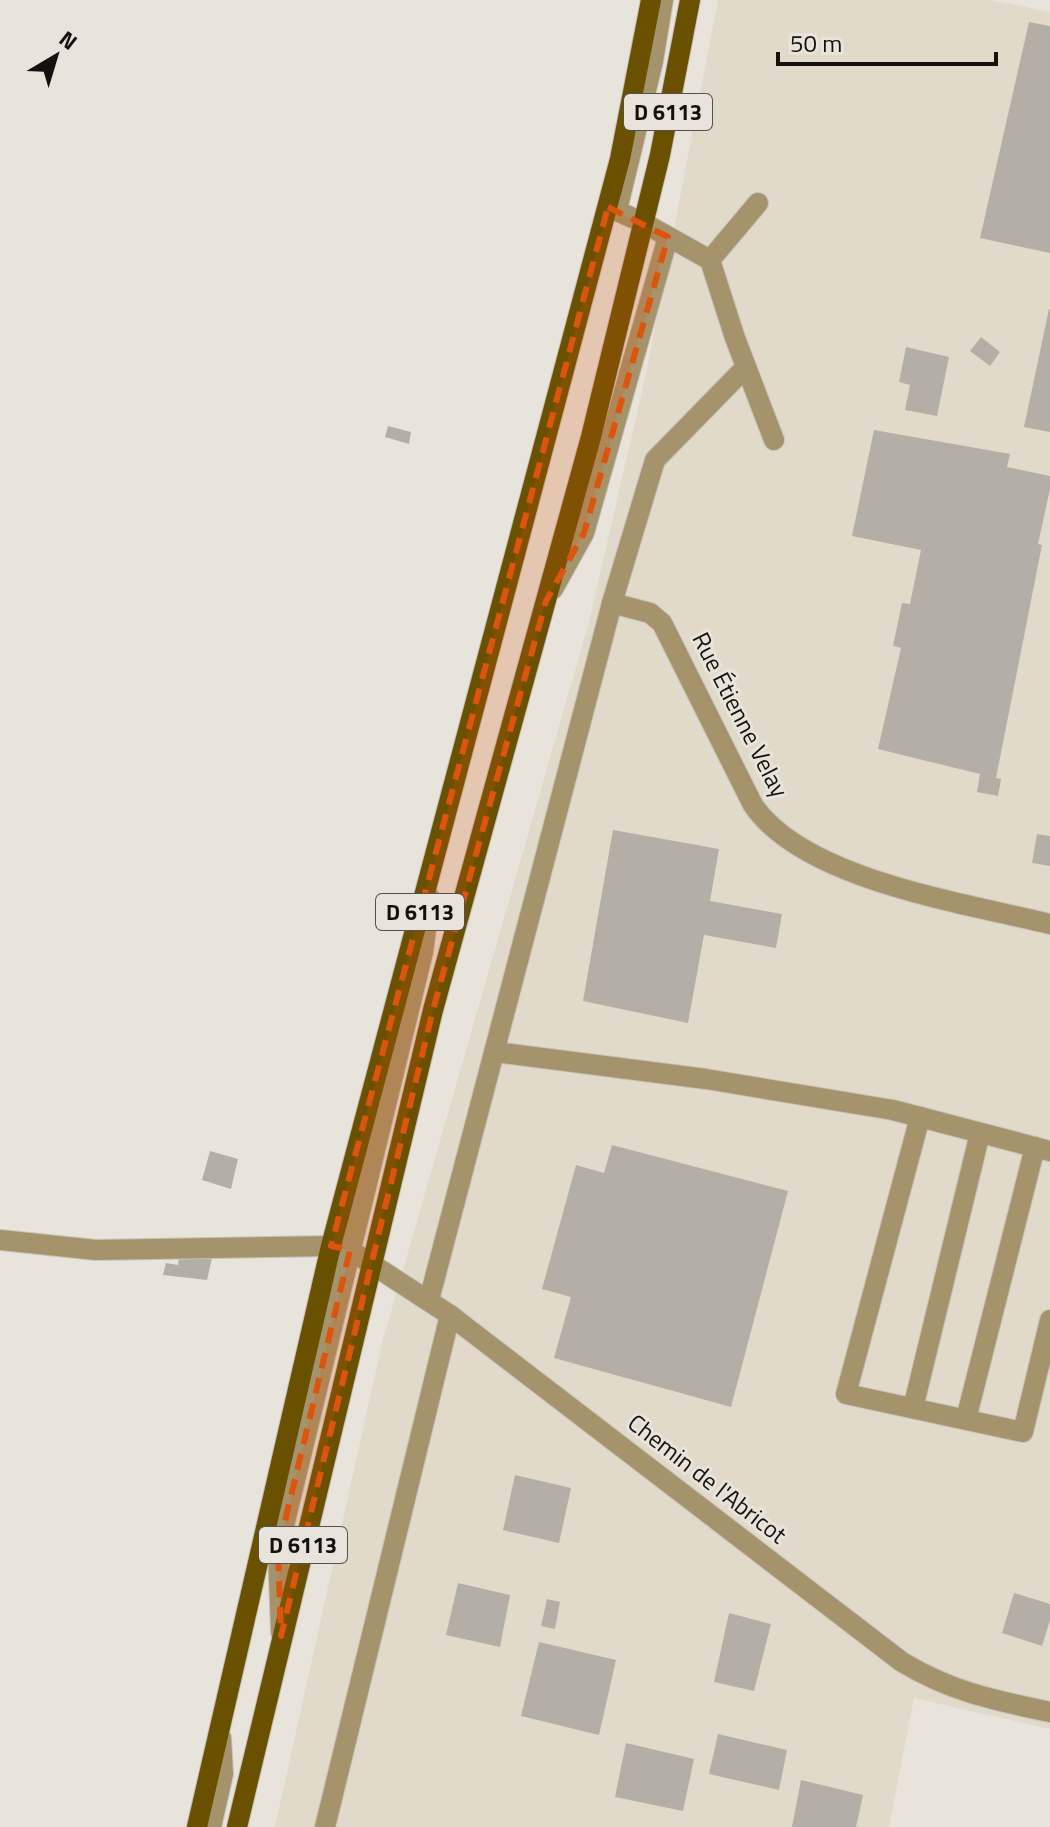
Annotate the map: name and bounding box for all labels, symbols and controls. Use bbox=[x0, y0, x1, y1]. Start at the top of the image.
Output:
north arrow bbox=[16, 16, 96, 96]
scale bar bbox=[778, 16, 996, 66]
text: N bbox=[52, 22, 85, 58]
text: 50 m bbox=[790, 25, 842, 61]
road number: D 6113 bbox=[624, 94, 712, 130]
street label: Rue Étienne Velay bbox=[684, 626, 798, 804]
road number: D 6113 bbox=[376, 894, 464, 930]
street label: Chemin de l'Abricot bbox=[621, 1405, 795, 1552]
road number: D 6113 bbox=[259, 1527, 347, 1563]

